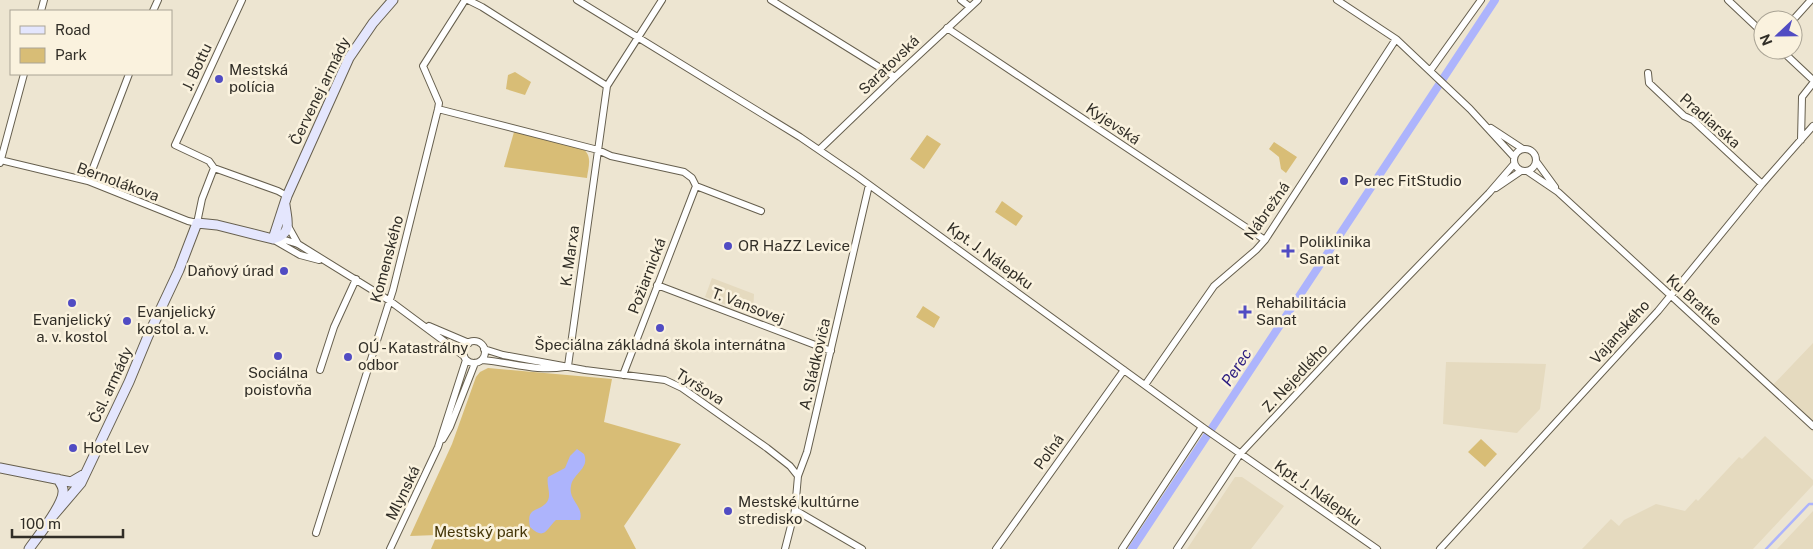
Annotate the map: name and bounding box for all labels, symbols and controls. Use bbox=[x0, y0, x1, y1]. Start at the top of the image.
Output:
legend bbox=[10, 10, 172, 75]
north arrow bbox=[1753, 10, 1803, 60]
text: Road bbox=[55, 21, 91, 38]
street label: Saratovská bbox=[855, 32, 922, 98]
text: N bbox=[1756, 32, 1775, 48]
street label: Červenej armády bbox=[286, 34, 353, 147]
street label: J. Bottu bbox=[178, 40, 215, 93]
text: Park bbox=[55, 46, 87, 63]
place label: Mestská polícia bbox=[229, 61, 288, 95]
marker: Mestská polícia bbox=[213, 73, 225, 85]
street label: Pradiarska bbox=[1677, 90, 1744, 151]
street label: Kyjevská bbox=[1083, 99, 1144, 148]
street label: Bernolákova bbox=[75, 159, 162, 204]
place label: Perec FitStudio bbox=[1354, 172, 1462, 189]
marker: Perec FitStudio bbox=[1338, 175, 1350, 187]
street label: Nábrežná bbox=[1240, 179, 1293, 243]
street label: Komenského bbox=[367, 213, 406, 304]
street label: Kpt. J. Nálepku bbox=[944, 219, 1037, 293]
street label: K. Marxa bbox=[557, 224, 582, 287]
place label: Poliklinika Sanat bbox=[1299, 233, 1371, 267]
street label: Požiarnická bbox=[624, 236, 669, 316]
place label: OR HaZZ Levice bbox=[738, 237, 850, 254]
marker: OR HaZZ Levice bbox=[722, 240, 734, 252]
marker: Poliklinika Sanat bbox=[1281, 244, 1295, 258]
place label: Daňový úrad bbox=[187, 262, 274, 279]
marker: Daňový úrad bbox=[278, 265, 290, 277]
street label: Ku Bratke bbox=[1663, 271, 1725, 329]
street label: T. Vansovej bbox=[709, 284, 787, 327]
place label: Rehabilitácia Sanat bbox=[1256, 294, 1346, 328]
street label: Vajanského bbox=[1587, 296, 1653, 367]
marker: Evanjelický a. v. kostol bbox=[66, 297, 78, 309]
place label: Evanjelický kostol a. v. bbox=[137, 303, 216, 337]
marker: Rehabilitácia Sanat bbox=[1238, 305, 1252, 319]
place label: Evanjelický a. v. kostol bbox=[33, 311, 111, 345]
marker: Evanjelický kostol a. v. bbox=[121, 315, 133, 327]
street label: A. Sládkoviča bbox=[796, 316, 833, 411]
marker: Špeciálna základná škola internátna bbox=[654, 322, 666, 334]
place label: Špeciálna základná škola internátna bbox=[534, 336, 786, 353]
place label: OÚ - Katastrálny odbor bbox=[358, 338, 468, 373]
street label: Z. Nejedlého bbox=[1259, 340, 1331, 415]
street label: Čsl. armády bbox=[86, 344, 136, 425]
water label: Perec bbox=[1217, 345, 1256, 390]
marker: Sociálna poisťovňa bbox=[272, 350, 284, 362]
marker: OÚ - Katastrálny odbor bbox=[342, 351, 354, 363]
place label: Sociálna poisťovňa bbox=[244, 364, 312, 398]
street label: Tyršova bbox=[673, 365, 728, 408]
street label: Poľná bbox=[1030, 431, 1067, 473]
place label: Hotel Lev bbox=[83, 439, 150, 456]
marker: Hotel Lev bbox=[67, 442, 79, 454]
street label: Kpt. J. Nálepku bbox=[1272, 456, 1365, 529]
street label: Mlynská bbox=[382, 463, 423, 523]
place label: Mestské kultúrne stredisko bbox=[738, 493, 859, 527]
marker: Mestské kultúrne stredisko bbox=[722, 505, 734, 517]
scale bar bbox=[12, 506, 124, 538]
text: 100 m bbox=[20, 515, 61, 532]
park label: Mestský park bbox=[434, 523, 528, 540]

